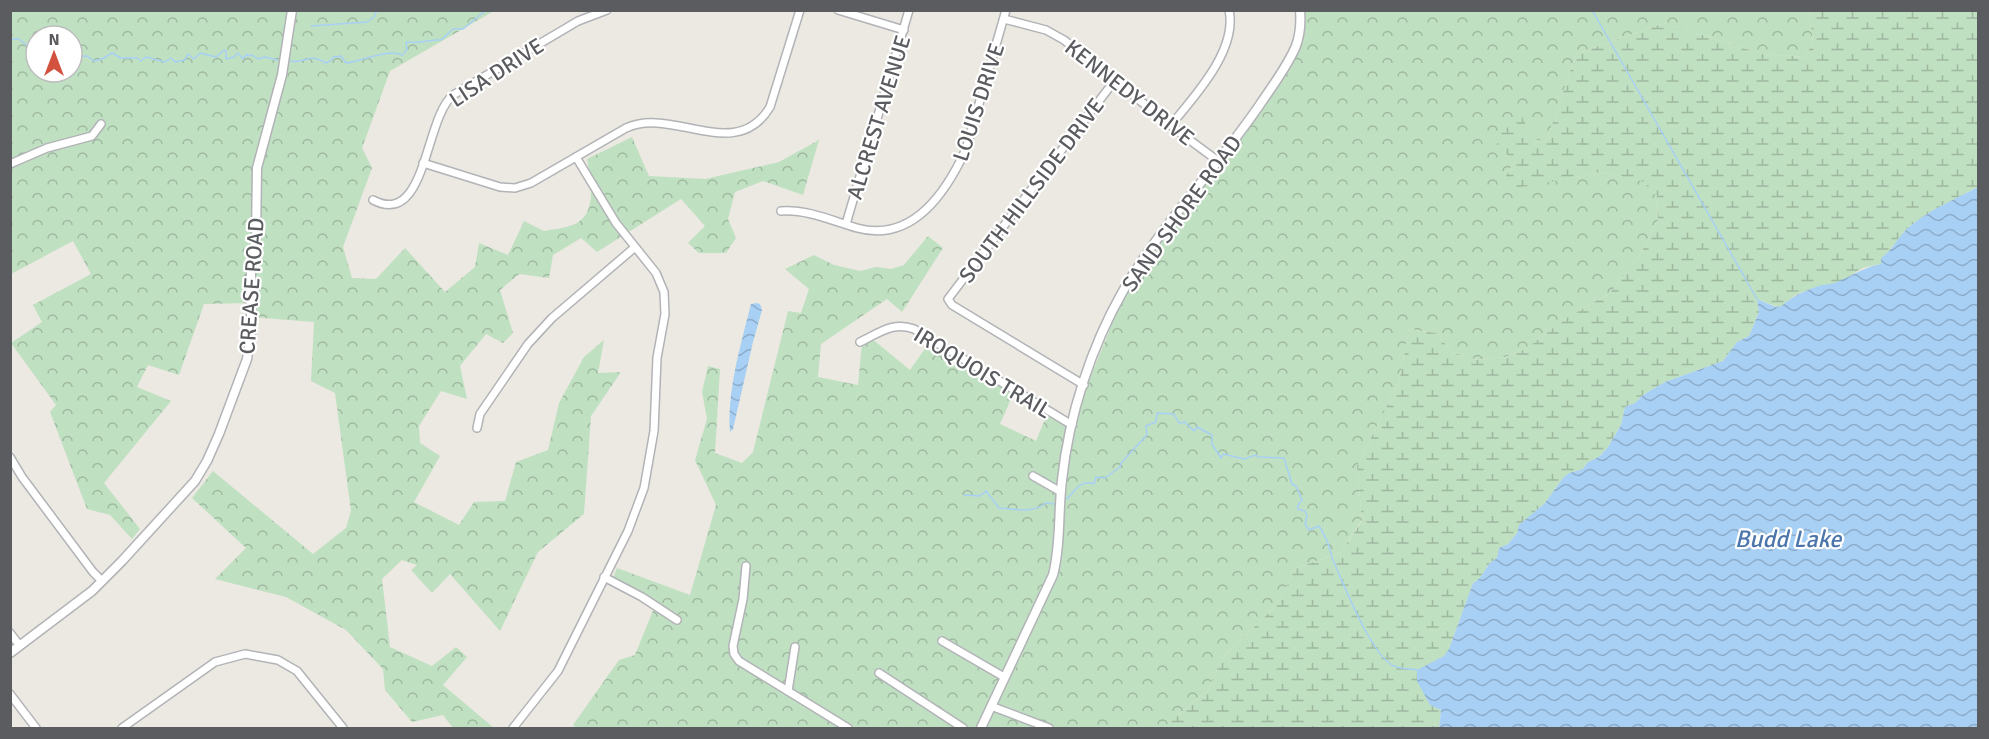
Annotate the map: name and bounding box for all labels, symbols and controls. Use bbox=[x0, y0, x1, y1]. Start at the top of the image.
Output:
north arrow bbox=[24, 24, 84, 84]
text: N bbox=[48, 30, 60, 50]
street label: LISA DRIVE bbox=[444, 32, 549, 113]
street label: ALCREST AVENUE bbox=[841, 32, 916, 202]
street label: KENNEDY DRIVE bbox=[1060, 33, 1200, 151]
street label: LOUIS DRIVE bbox=[947, 40, 1010, 165]
street label: SOUTH HILLSIDE DRIVE bbox=[953, 92, 1110, 288]
street label: SAND SHORE ROAD bbox=[1116, 130, 1247, 297]
street label: CREASE ROAD bbox=[233, 217, 270, 355]
street label: IROQUOIS TRAIL bbox=[909, 321, 1057, 424]
water label: Budd Lake bbox=[1735, 524, 1842, 554]

